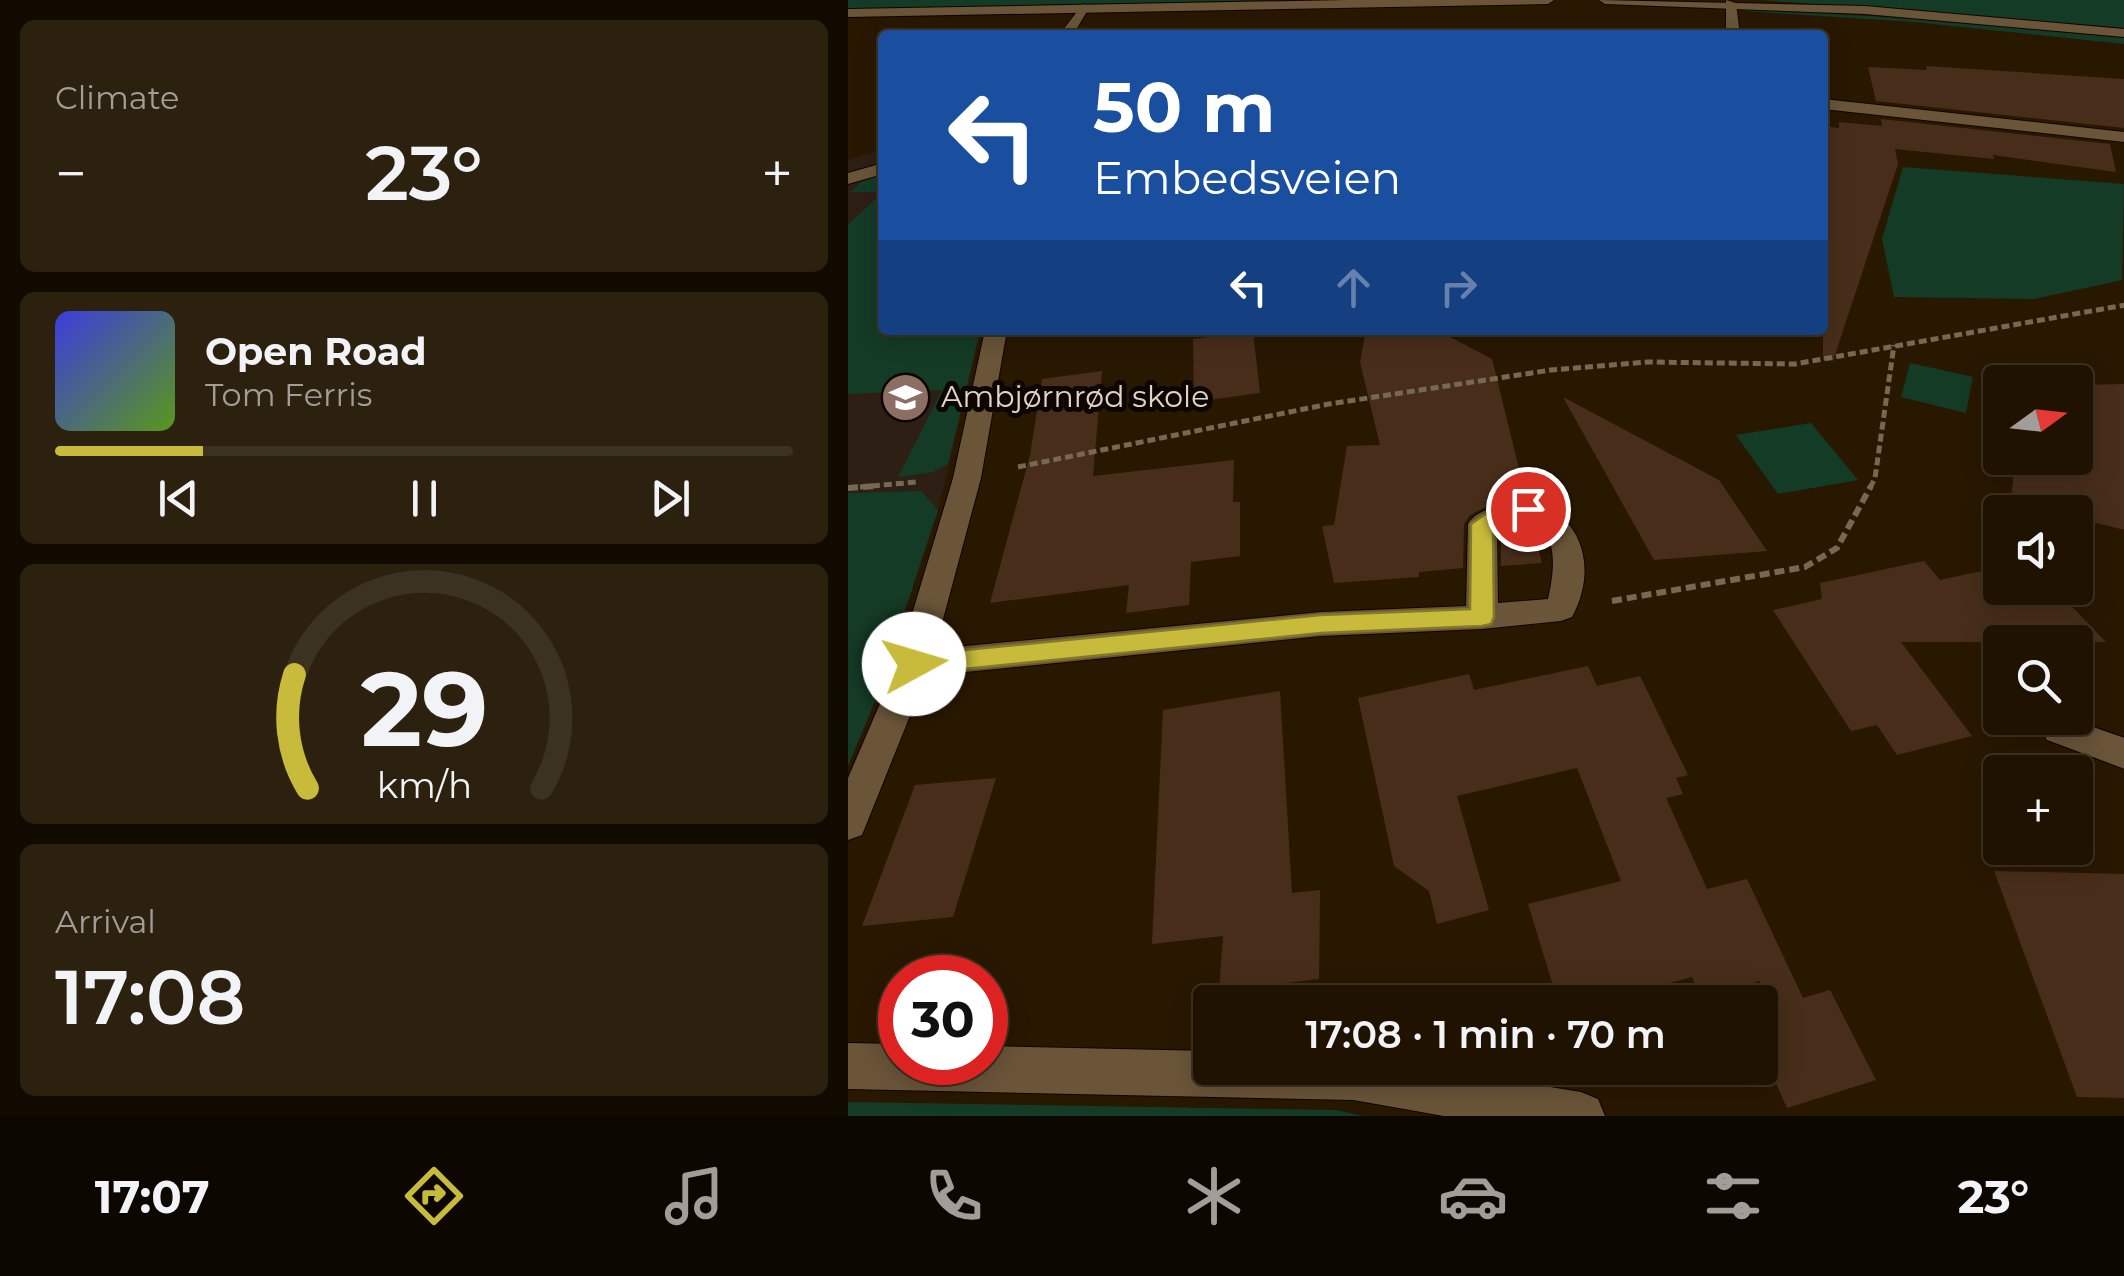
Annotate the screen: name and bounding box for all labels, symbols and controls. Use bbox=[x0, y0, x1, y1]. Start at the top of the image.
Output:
text: 50 m bbox=[1093, 64, 1275, 150]
icon: left bbox=[928, 70, 1058, 200]
text: Climate bbox=[55, 78, 179, 117]
text: 23° bbox=[365, 127, 483, 219]
text: − bbox=[55, 140, 87, 207]
text: + bbox=[761, 140, 793, 207]
text: Embedsveien bbox=[1093, 150, 1401, 205]
icon: left bbox=[1221, 260, 1276, 315]
icon: ahead bbox=[1326, 260, 1381, 315]
icon: right bbox=[1431, 260, 1486, 315]
text: Open Road bbox=[205, 328, 427, 375]
north arrow bbox=[1983, 365, 2093, 475]
map controls bbox=[1983, 365, 2093, 865]
school or university icon: Ambjørnrød skole bbox=[880, 371, 932, 423]
text: Tom Ferris bbox=[205, 375, 372, 414]
place label: Ambjørnrød skole bbox=[941, 378, 1209, 415]
pin bbox=[1486, 467, 1571, 552]
icon: previous bbox=[151, 471, 206, 526]
icon: pause bbox=[397, 471, 452, 526]
icon: next bbox=[643, 471, 698, 526]
icon: arrive bbox=[1501, 482, 1556, 537]
button: sound bbox=[1983, 495, 2093, 605]
position arrow bbox=[862, 612, 966, 716]
button: search bbox=[1983, 625, 2093, 735]
text: 29 bbox=[360, 645, 488, 772]
button: + bbox=[1983, 755, 2093, 865]
text: km/h bbox=[376, 763, 472, 807]
text: Arrival bbox=[55, 902, 156, 941]
text: 17:08 bbox=[55, 951, 245, 1043]
speed limit sign: 30 bbox=[878, 955, 1008, 1085]
text: 17:08 · 1 min · 70 m bbox=[1305, 1011, 1666, 1058]
icon: directions bbox=[399, 1161, 469, 1231]
icon: music bbox=[659, 1161, 729, 1231]
icon: phone bbox=[919, 1161, 989, 1231]
icon: climate bbox=[1179, 1161, 1249, 1231]
icon: car bbox=[1438, 1161, 1508, 1231]
icon: filters bbox=[1698, 1161, 1768, 1231]
text: 17:07 bbox=[95, 1169, 210, 1224]
text: 23° bbox=[1958, 1169, 2029, 1224]

